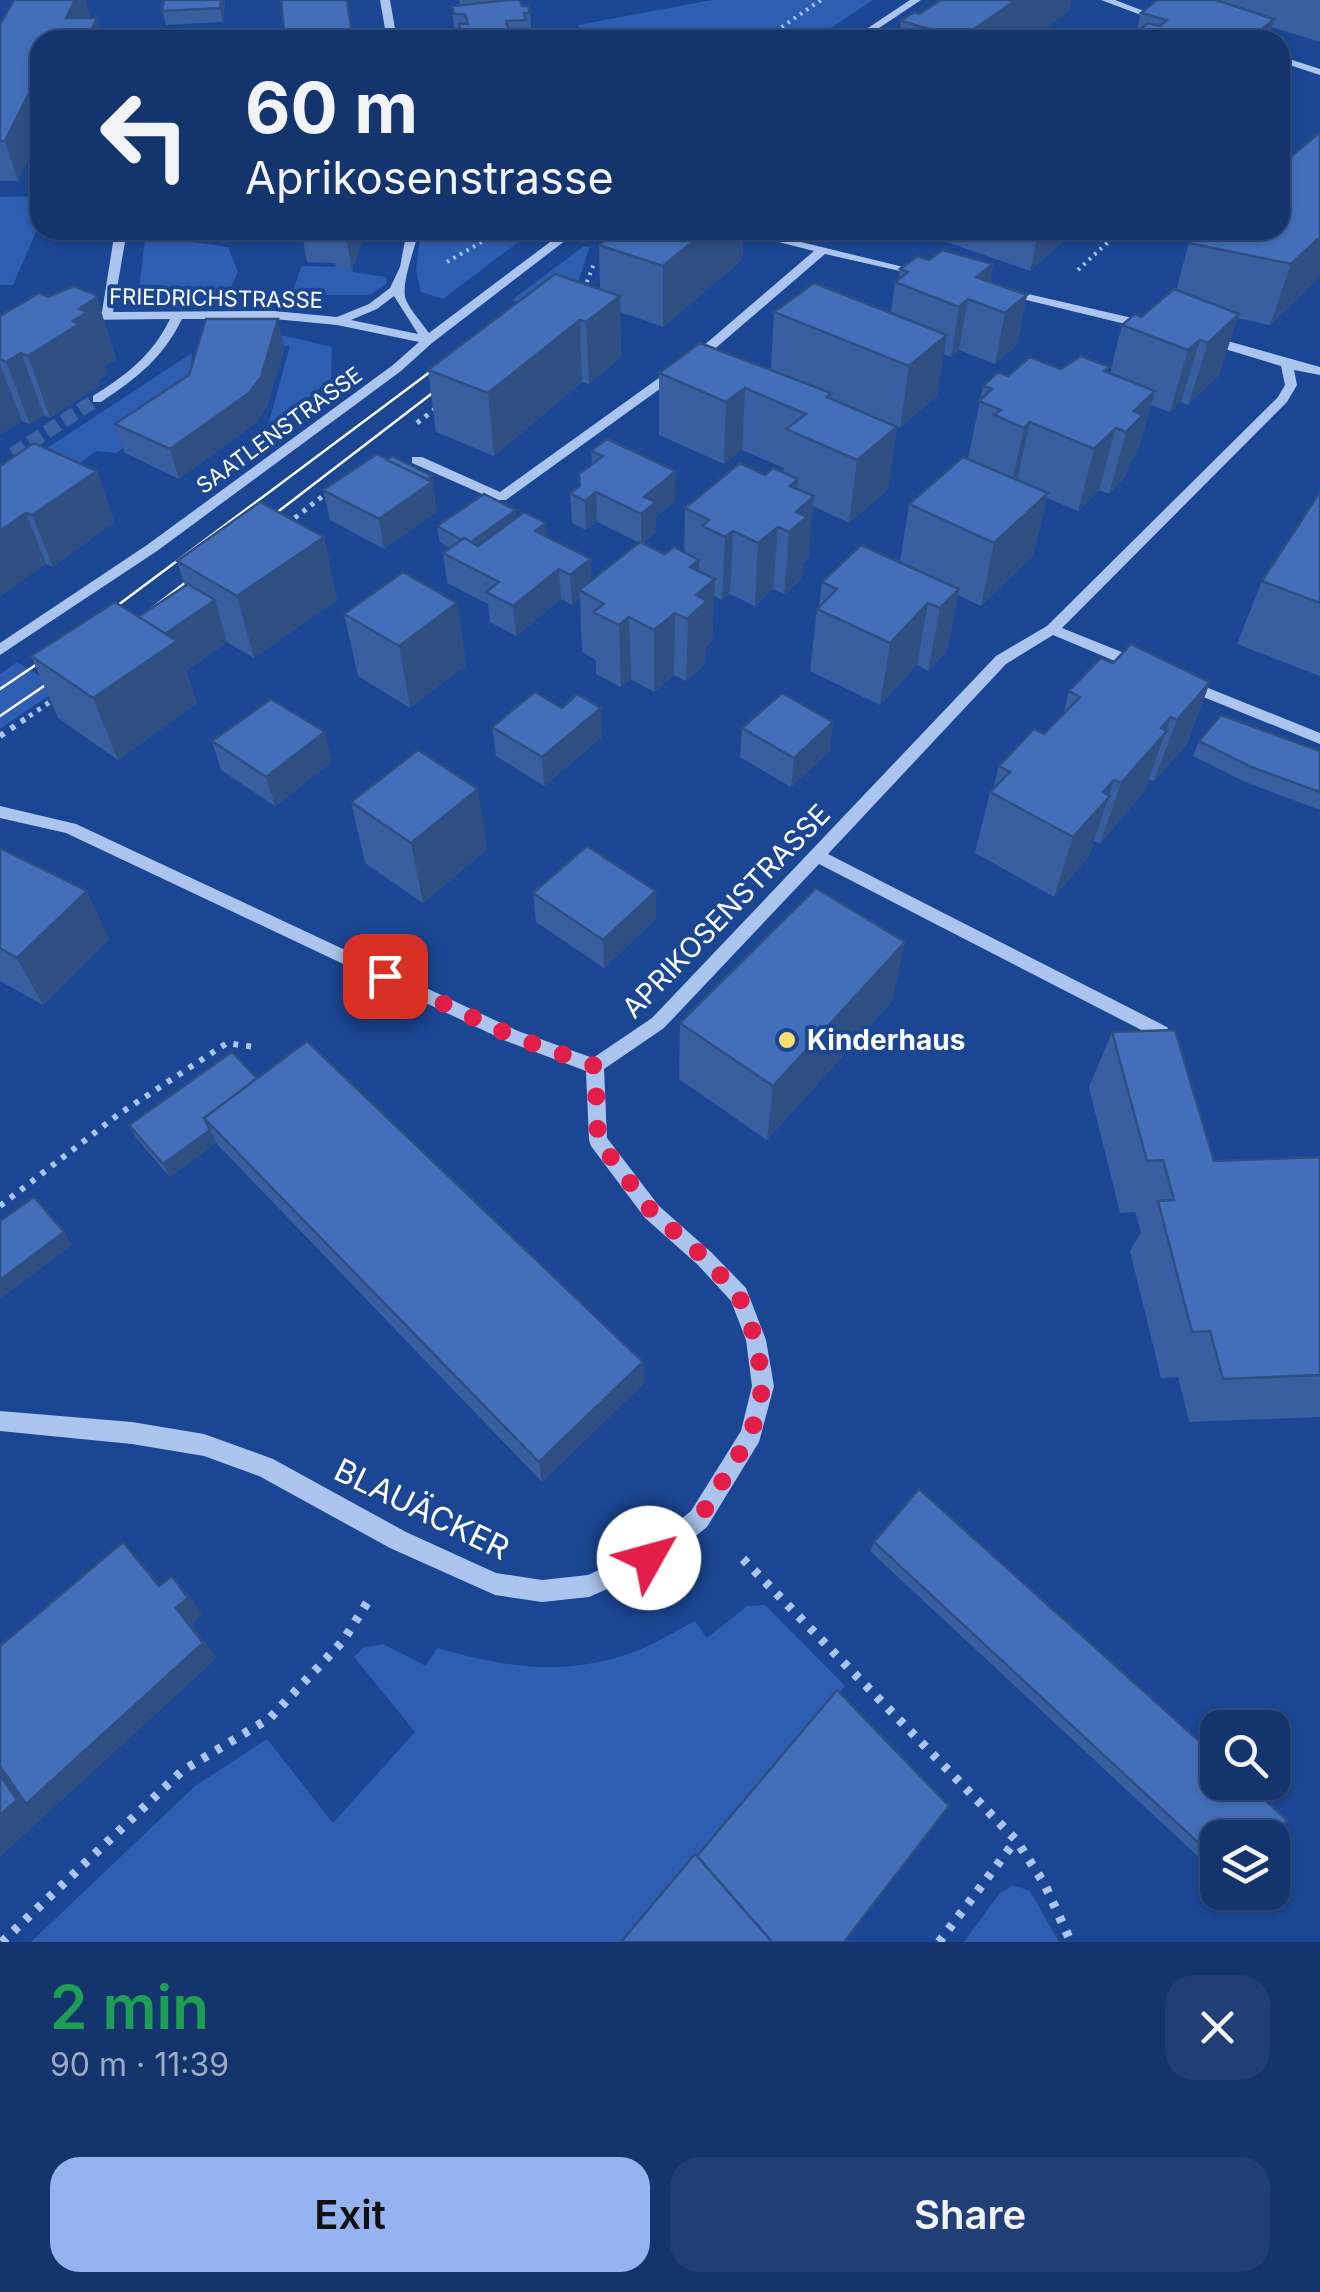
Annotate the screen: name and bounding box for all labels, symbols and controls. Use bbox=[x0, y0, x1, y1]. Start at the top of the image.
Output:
text: 60 m bbox=[245, 65, 418, 150]
icon: left bbox=[80, 70, 210, 200]
text: Aprikosenstrasse bbox=[245, 150, 614, 205]
street label: FRIEDRICHSTRASSE bbox=[109, 283, 323, 313]
street label: SAATLENSTRASSE bbox=[191, 361, 367, 499]
street label: APRIKOSENSTRASSE bbox=[615, 797, 837, 1025]
pin bbox=[343, 934, 428, 1019]
icon: arrive bbox=[358, 949, 413, 1004]
place label: Kinderhaus bbox=[807, 1023, 965, 1057]
marker: Kinderhaus bbox=[776, 1029, 798, 1051]
street label: BLAUÄCKER bbox=[328, 1450, 516, 1568]
position arrow bbox=[597, 1506, 701, 1610]
map controls bbox=[1200, 1710, 1290, 1910]
button: search bbox=[1200, 1710, 1290, 1800]
button: layers bbox=[1200, 1820, 1290, 1910]
text: 2 min bbox=[50, 1971, 209, 2043]
button: close bbox=[1165, 1975, 1270, 2080]
text: 90 m · 11:39 bbox=[50, 2045, 229, 2084]
button: Exit bbox=[50, 2157, 650, 2272]
button: Share bbox=[670, 2157, 1270, 2272]

